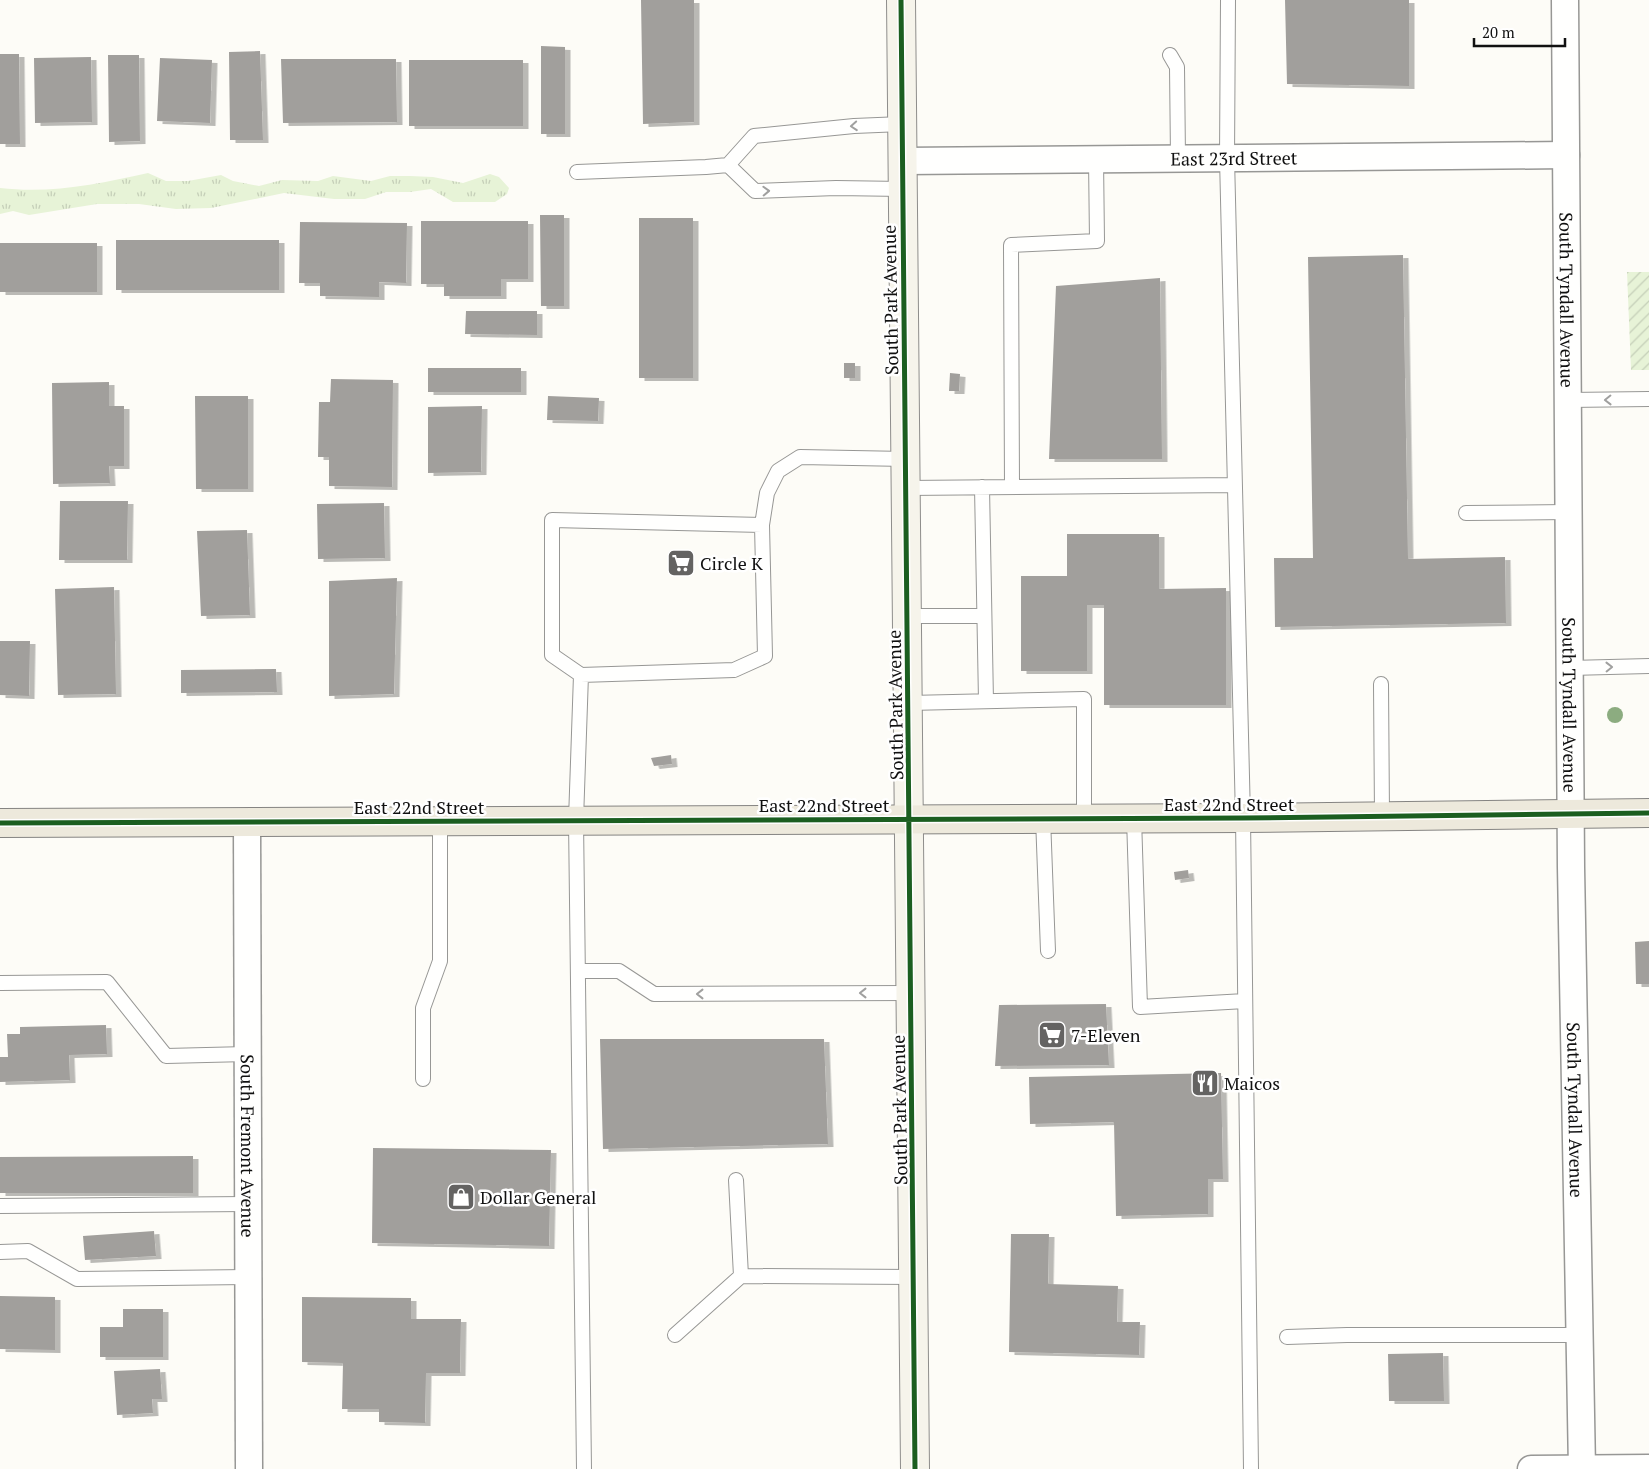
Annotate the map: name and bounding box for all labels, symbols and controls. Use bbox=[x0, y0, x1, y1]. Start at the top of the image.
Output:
scale bar bbox=[1474, 15, 1565, 47]
text: 20 m bbox=[1482, 22, 1515, 42]
one-way arrow bbox=[849, 121, 857, 132]
street label: East 23rd Street bbox=[1170, 145, 1298, 171]
one-way arrow bbox=[762, 185, 770, 196]
street label: South Tyndall Avenue bbox=[1554, 212, 1580, 388]
street label: South Park Avenue bbox=[877, 225, 903, 375]
one-way arrow bbox=[1604, 395, 1612, 405]
supermarket icon: Circle K bbox=[666, 548, 696, 578]
place label: Circle K bbox=[700, 551, 763, 575]
street label: South Tyndall Avenue bbox=[1557, 617, 1582, 793]
street label: South Park Avenue bbox=[882, 630, 908, 780]
one-way arrow bbox=[1606, 662, 1614, 672]
street label: East 22nd Street bbox=[1164, 792, 1295, 816]
street label: East 22nd Street bbox=[759, 793, 890, 817]
street label: East 22nd Street bbox=[354, 795, 485, 819]
one-way arrow bbox=[858, 988, 866, 998]
one-way arrow bbox=[696, 989, 704, 999]
supermarket icon: 7-Eleven bbox=[1037, 1020, 1067, 1050]
street label: South Tyndall Avenue bbox=[1562, 1022, 1589, 1198]
place label: 7-Eleven bbox=[1071, 1023, 1141, 1047]
street label: South Park Avenue bbox=[886, 1035, 912, 1185]
street label: South Fremont Avenue bbox=[236, 1054, 260, 1238]
restaurant icon: Maicos bbox=[1190, 1068, 1220, 1098]
place label: Maicos bbox=[1224, 1071, 1280, 1095]
shop icon: Dollar General bbox=[446, 1182, 476, 1212]
place label: Dollar General bbox=[480, 1185, 597, 1209]

